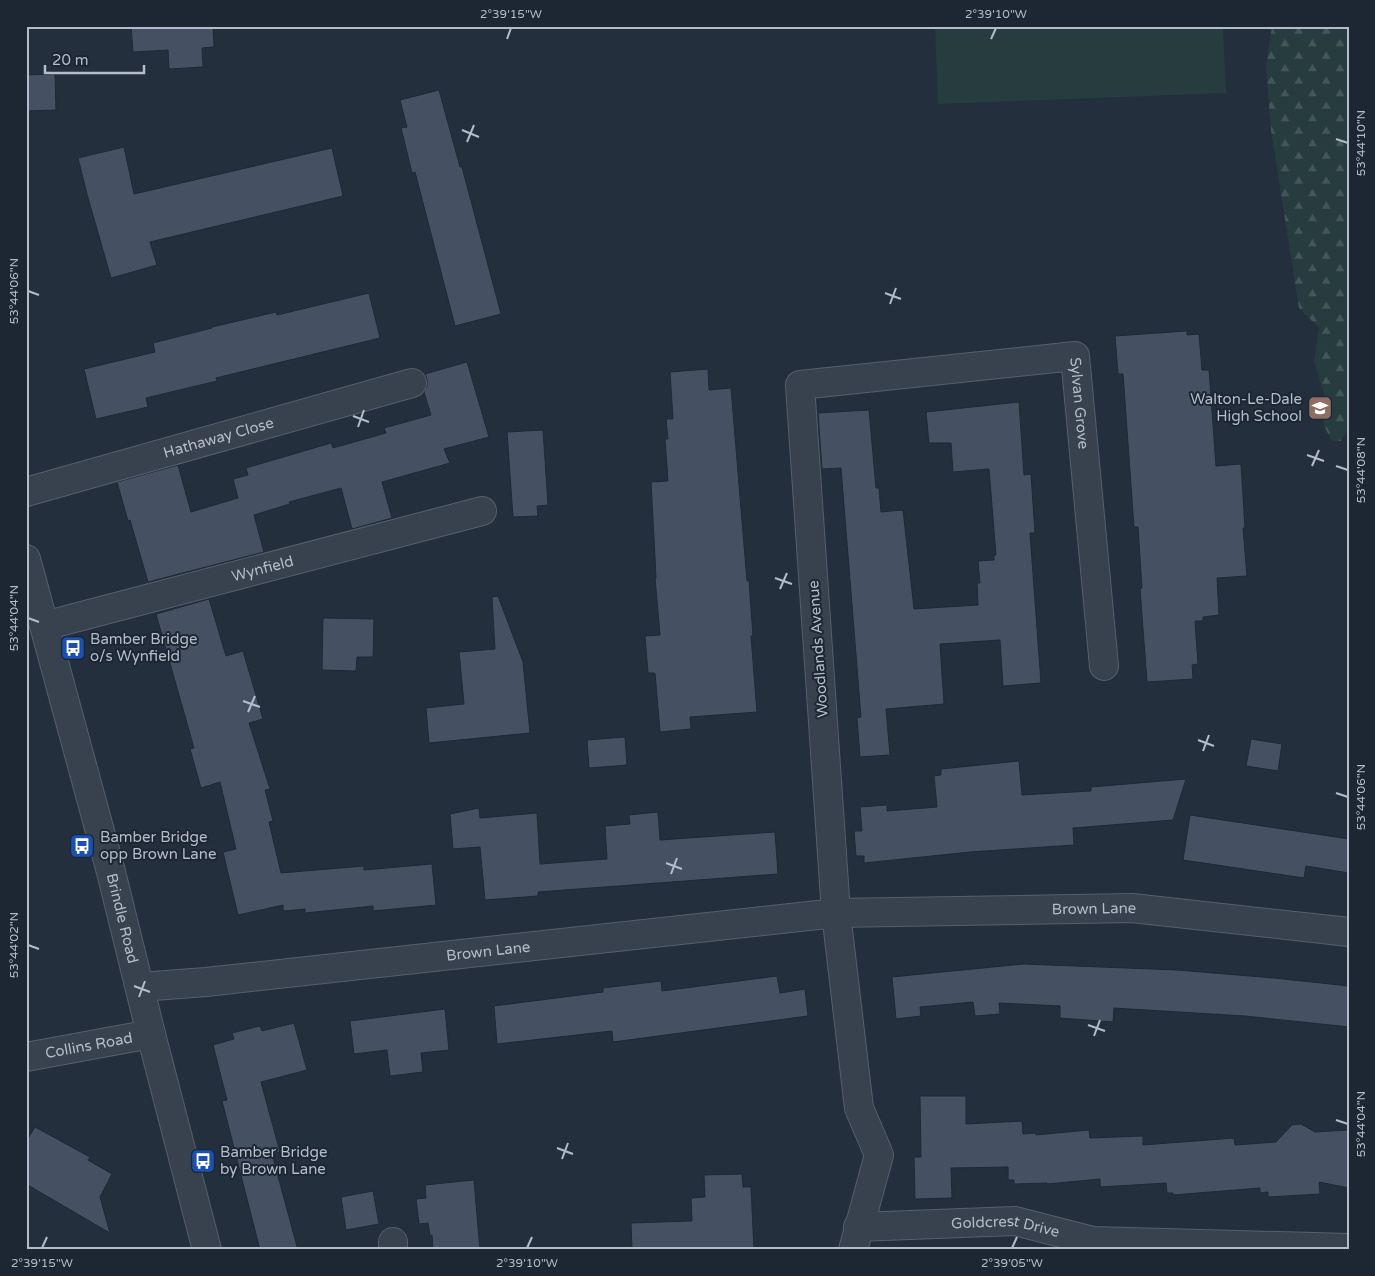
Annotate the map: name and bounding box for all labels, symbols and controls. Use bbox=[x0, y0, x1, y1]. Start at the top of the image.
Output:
text: 2°39'15"W bbox=[480, 7, 542, 21]
text: 2°39'10"W bbox=[965, 7, 1027, 21]
scale bar bbox=[45, 42, 144, 74]
text: 20 m bbox=[52, 51, 89, 69]
text: 53°44'10"N bbox=[1354, 110, 1368, 176]
text: 53°44'06"N bbox=[7, 258, 21, 324]
street label: Sylvan Grove bbox=[1066, 356, 1093, 450]
place label: Walton-Le-Dale High School bbox=[1190, 390, 1302, 425]
school or university icon: Walton-Le-Dale High School bbox=[1307, 395, 1333, 421]
street label: Hathaway Close bbox=[161, 414, 276, 462]
text: 53°44'08"N bbox=[1354, 437, 1368, 503]
street label: Wynfield bbox=[230, 552, 295, 585]
street label: Woodlands Avenue bbox=[804, 580, 832, 718]
text: 53°44'04"N bbox=[7, 585, 21, 651]
place label: Bamber Bridge o/s Wynfield bbox=[90, 630, 197, 665]
bus stop icon: Bamber Bridge o/s Wynfield bbox=[60, 635, 86, 661]
text: 53°44'06"N bbox=[1354, 764, 1368, 830]
place label: Bamber Bridge opp Brown Lane bbox=[100, 828, 216, 863]
bus stop icon: Bamber Bridge opp Brown Lane bbox=[69, 833, 95, 859]
street label: Brindle Road bbox=[103, 871, 142, 965]
street label: Brown Lane bbox=[1052, 899, 1137, 918]
text: 53°44'02"N bbox=[7, 912, 21, 978]
street label: Brown Lane bbox=[445, 938, 531, 965]
street label: Collins Road bbox=[44, 1029, 134, 1062]
text: 53°44'04"N bbox=[1354, 1091, 1368, 1157]
place label: Bamber Bridge by Brown Lane bbox=[220, 1143, 327, 1178]
bus stop icon: Bamber Bridge by Brown Lane bbox=[190, 1148, 216, 1174]
street label: Goldcrest Drive bbox=[951, 1212, 1061, 1241]
text: 2°39'15"W bbox=[11, 1256, 73, 1270]
text: 2°39'10"W bbox=[496, 1256, 558, 1270]
text: 2°39'05"W bbox=[981, 1256, 1043, 1270]

